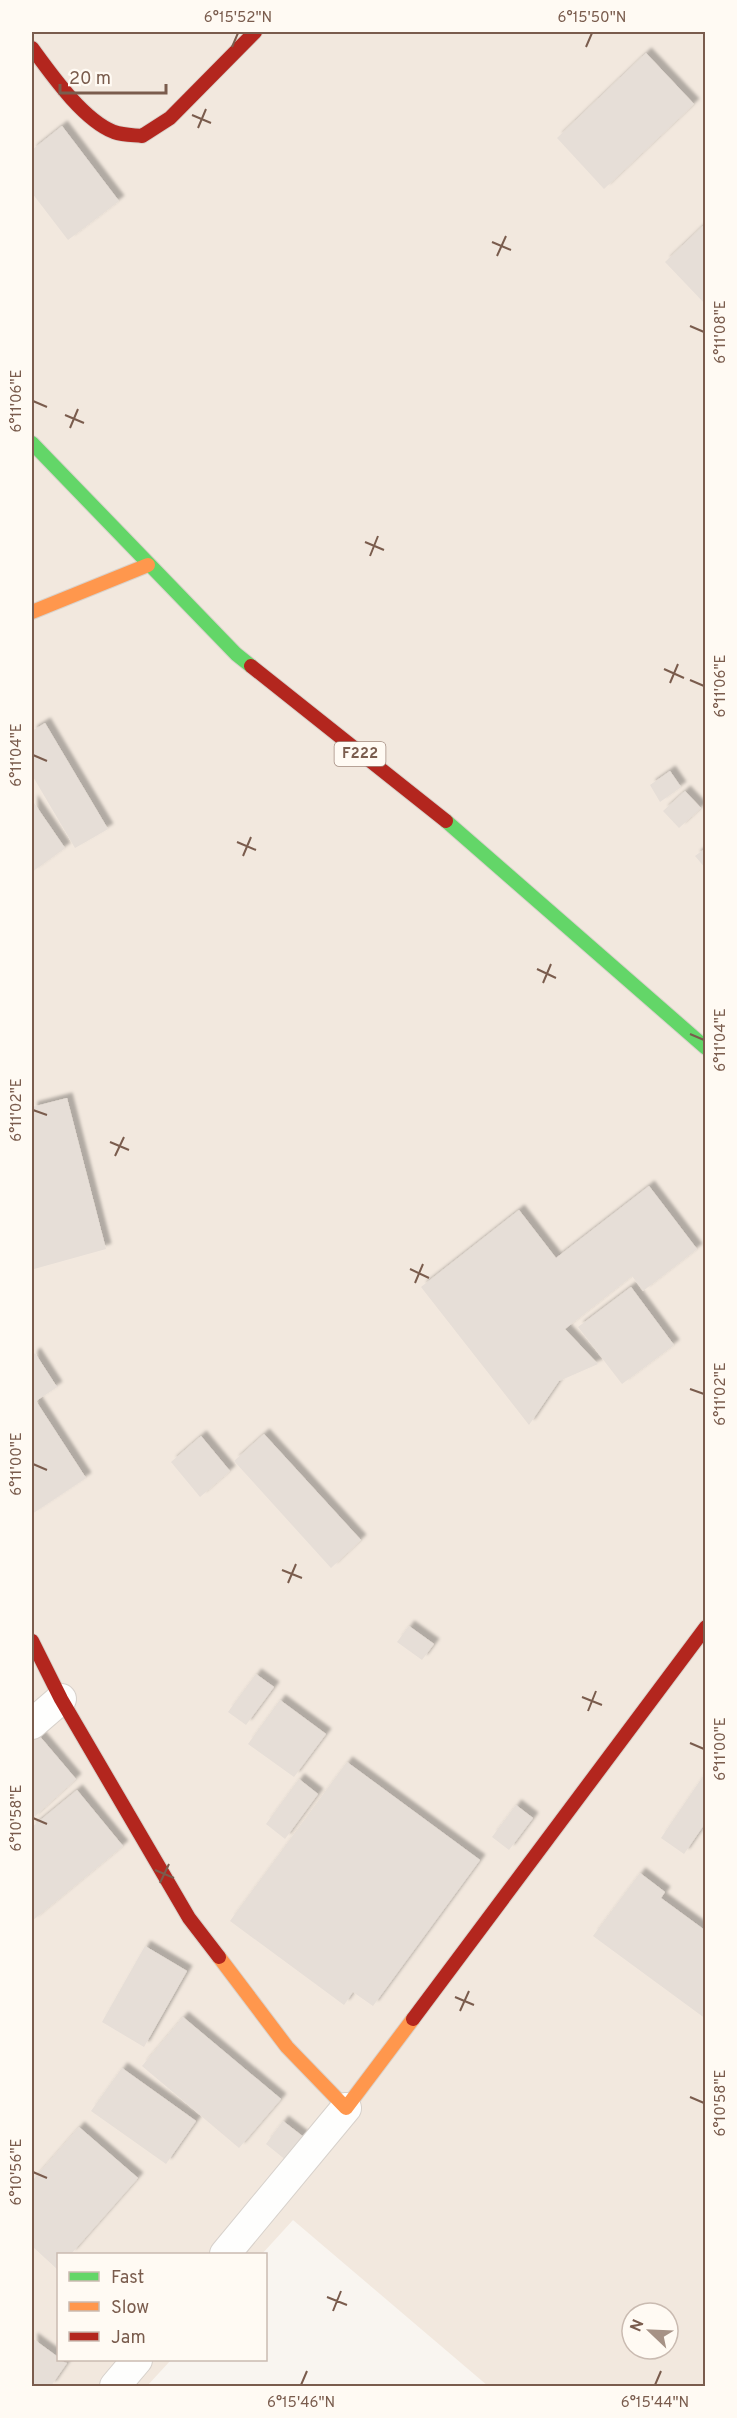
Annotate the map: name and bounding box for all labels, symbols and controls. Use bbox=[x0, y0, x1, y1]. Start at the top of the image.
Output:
text: 6°15'52"N bbox=[204, 9, 272, 28]
text: 6°15'50"N bbox=[558, 9, 626, 28]
scale bar bbox=[60, 57, 166, 95]
text: 20 m bbox=[69, 68, 111, 91]
text: 6°11'08"E bbox=[712, 300, 731, 364]
text: 6°11'06"E bbox=[8, 369, 27, 433]
text: 6°11'06"E bbox=[712, 654, 731, 718]
text: 6°11'04"E bbox=[8, 723, 27, 787]
road number: F222 bbox=[334, 742, 386, 766]
text: 6°11'04"E bbox=[712, 1008, 731, 1072]
text: 6°11'02"E bbox=[8, 1078, 27, 1142]
text: 6°11'02"E bbox=[712, 1362, 731, 1426]
text: 6°11'00"E bbox=[8, 1432, 27, 1496]
text: 6°11'00"E bbox=[712, 1717, 731, 1781]
text: 6°10'58"E bbox=[8, 1784, 27, 1852]
text: 6°10'58"E bbox=[712, 2069, 731, 2137]
text: 6°10'56"E bbox=[8, 2139, 27, 2205]
legend bbox=[57, 2253, 267, 2361]
text: Fast bbox=[111, 2267, 144, 2290]
text: Slow bbox=[111, 2297, 149, 2320]
north arrow bbox=[620, 2301, 680, 2361]
text: N bbox=[627, 2317, 649, 2335]
text: Jam bbox=[111, 2327, 146, 2350]
text: 6°15'46"N bbox=[267, 2394, 335, 2413]
text: 6°15'44"N bbox=[621, 2394, 689, 2413]

